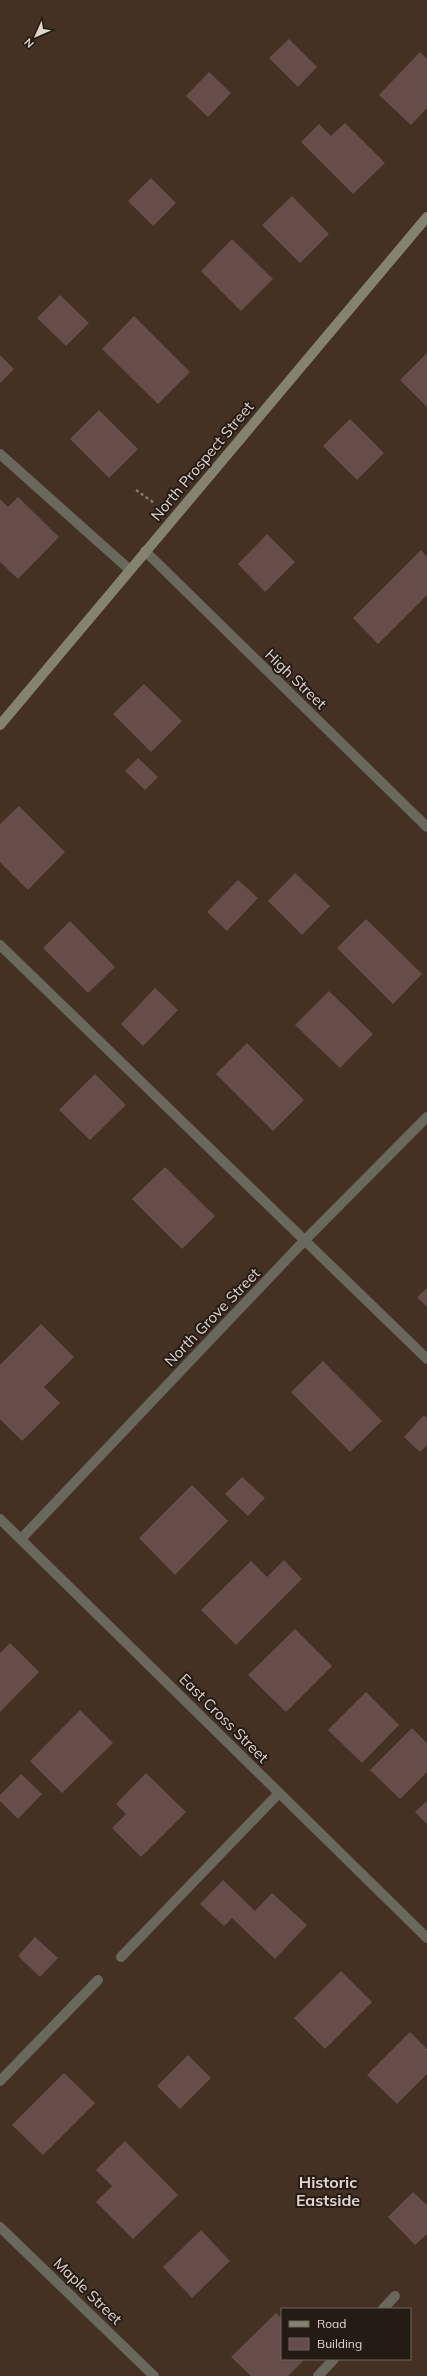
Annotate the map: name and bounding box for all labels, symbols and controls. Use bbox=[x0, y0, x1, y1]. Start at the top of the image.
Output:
north arrow bbox=[16, 16, 56, 56]
text: N bbox=[21, 35, 37, 51]
street label: North Prospect Street bbox=[147, 398, 257, 524]
street label: High Street bbox=[261, 645, 331, 713]
street label: North Grove Street bbox=[160, 1264, 264, 1370]
street label: East Cross Street bbox=[175, 1669, 273, 1767]
district label: Historic Eastside bbox=[296, 2172, 360, 2210]
street label: Maple Street bbox=[50, 2254, 126, 2328]
legend bbox=[281, 2308, 411, 2360]
text: Road bbox=[317, 2316, 346, 2331]
text: Building bbox=[317, 2336, 362, 2351]

